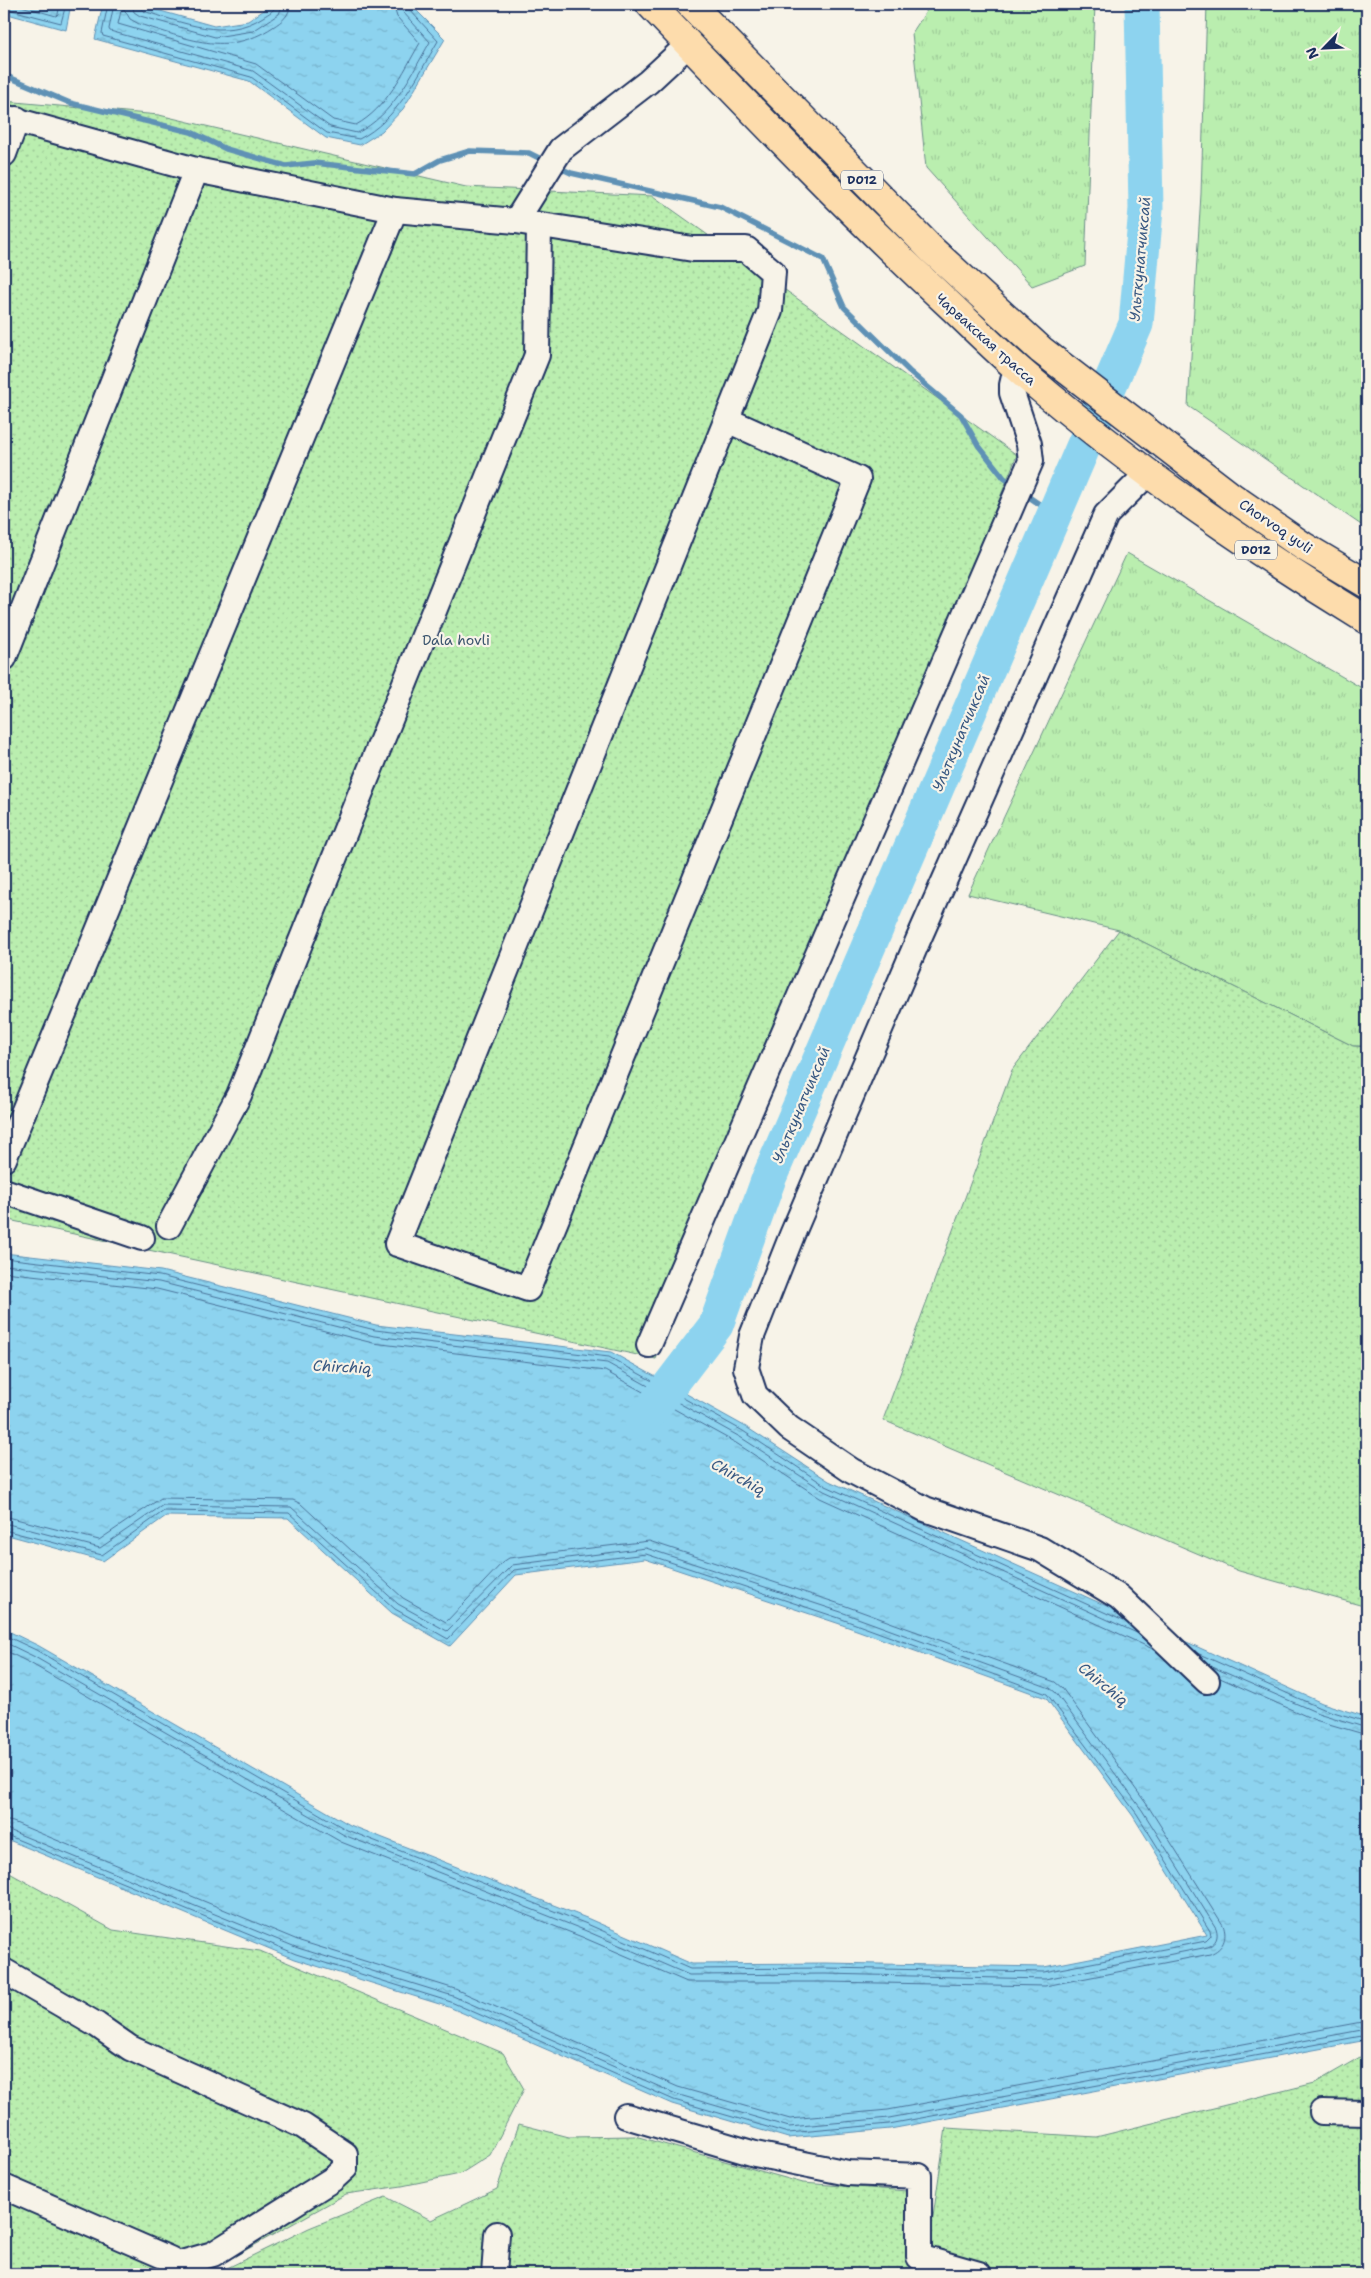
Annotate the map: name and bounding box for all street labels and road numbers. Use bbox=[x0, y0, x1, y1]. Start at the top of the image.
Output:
road number: D012 bbox=[841, 170, 883, 190]
street label: Чарвакская трасса bbox=[932, 289, 1040, 389]
street label: Chorvoq yuli bbox=[1236, 495, 1316, 557]
road number: D012 bbox=[1235, 540, 1277, 560]

